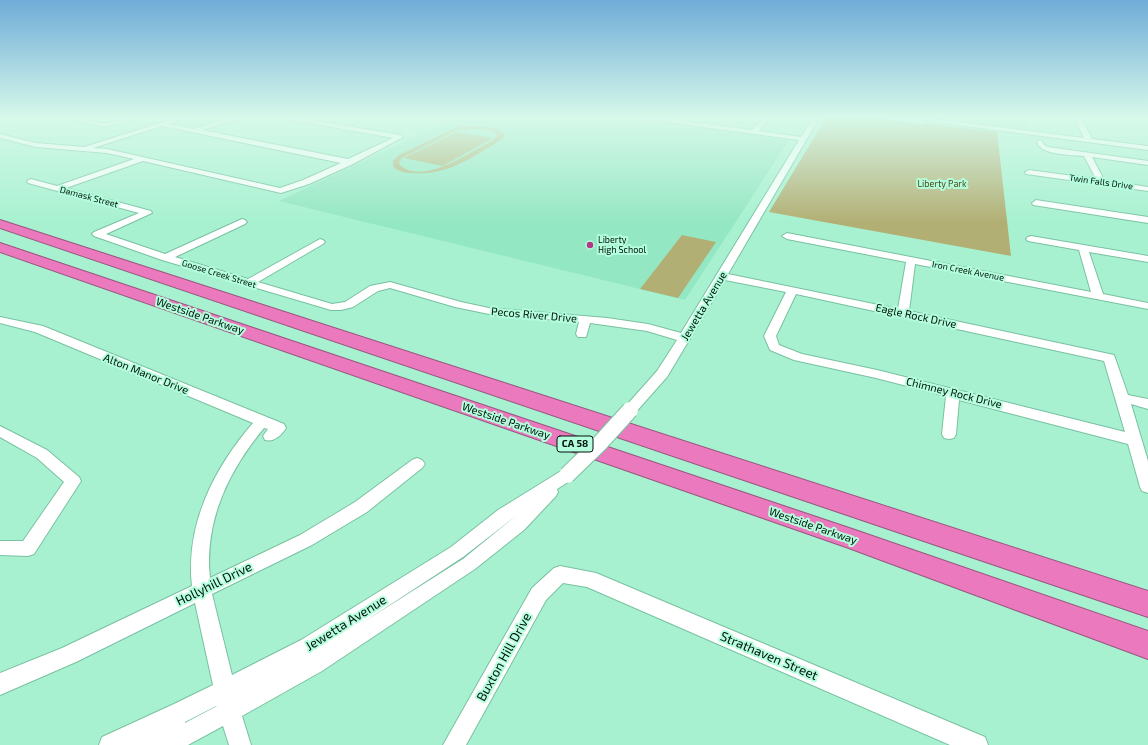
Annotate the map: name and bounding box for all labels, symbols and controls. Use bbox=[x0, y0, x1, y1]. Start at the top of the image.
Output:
street label: Twin Falls Drive bbox=[1068, 172, 1134, 192]
park label: Liberty Park bbox=[917, 179, 967, 189]
street label: Damask Street bbox=[59, 184, 119, 210]
place label: Liberty High School bbox=[598, 235, 646, 256]
marker: Liberty High School bbox=[585, 240, 595, 250]
street label: Goose Creek Street bbox=[181, 258, 257, 290]
street label: Iron Creek Avenue bbox=[931, 259, 1005, 283]
street label: Jewetta Avenue bbox=[678, 269, 730, 343]
street label: Westside Parkway bbox=[154, 295, 246, 337]
street label: Eagle Rock Drive bbox=[874, 301, 958, 331]
street label: Pecos River Drive bbox=[491, 305, 577, 325]
street label: Alton Manor Drive bbox=[102, 351, 190, 397]
street label: Chimney Rock Drive bbox=[905, 375, 1003, 411]
street label: Westside Parkway bbox=[460, 400, 552, 442]
road number: CA 58 bbox=[557, 436, 593, 452]
street label: Westside Parkway bbox=[767, 505, 859, 547]
street label: Hollyhill Drive bbox=[173, 559, 255, 609]
street label: Jewetta Avenue bbox=[303, 592, 389, 654]
street label: Buxton Hill Drive bbox=[473, 610, 535, 704]
street label: Strathaven Street bbox=[718, 628, 820, 684]

